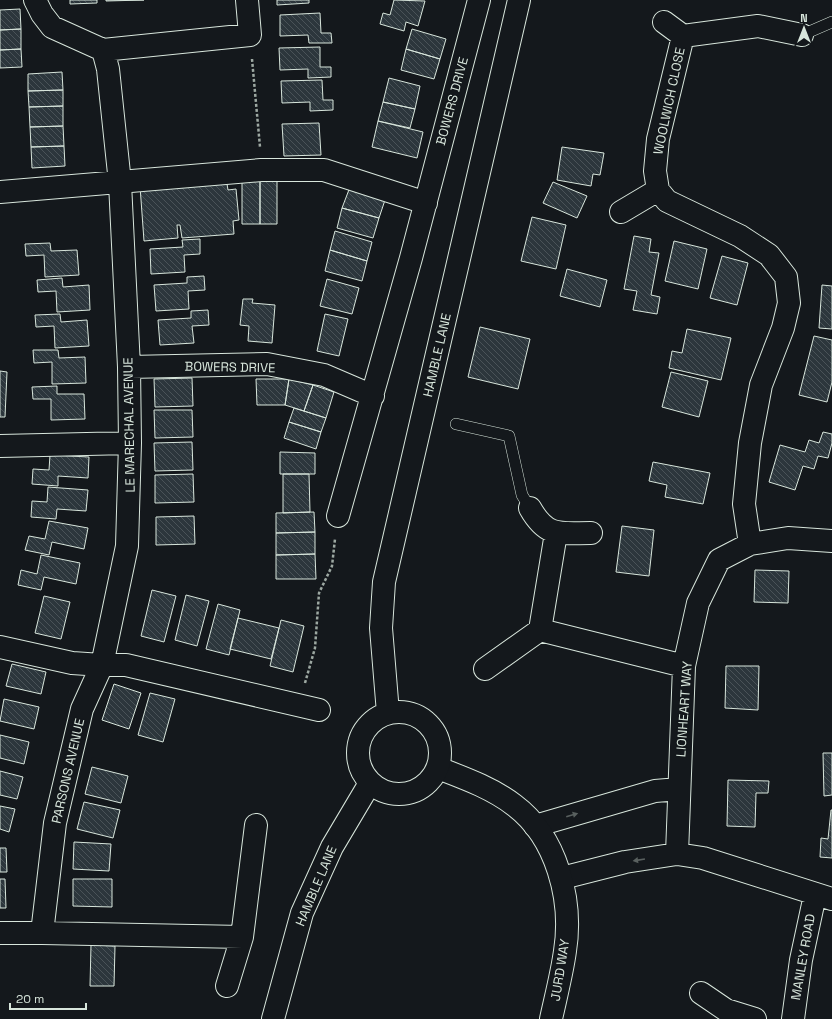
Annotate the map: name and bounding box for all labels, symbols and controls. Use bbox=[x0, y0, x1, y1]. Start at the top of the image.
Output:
north arrow bbox=[784, 8, 824, 48]
text: N bbox=[800, 11, 808, 25]
street label: WOOLWICH CLOSE bbox=[649, 46, 689, 156]
street label: BOWERS DRIVE bbox=[432, 55, 472, 147]
street label: HAMBLE LANE bbox=[419, 311, 455, 399]
street label: LE MARECHAL AVENUE bbox=[119, 357, 139, 493]
street label: BOWERS DRIVE bbox=[184, 358, 276, 376]
street label: LIONHEART WAY bbox=[672, 660, 696, 758]
street label: PARSONS AVENUE bbox=[48, 717, 88, 825]
one-way arrow bbox=[567, 812, 579, 818]
street label: HAMBLE LANE bbox=[291, 843, 341, 929]
one-way arrow bbox=[632, 857, 645, 863]
street label: MANLEY ROAD bbox=[787, 913, 819, 1001]
street label: JURD WAY bbox=[547, 938, 573, 1002]
scale bar bbox=[10, 985, 86, 1011]
text: 20 m bbox=[16, 991, 44, 1007]

